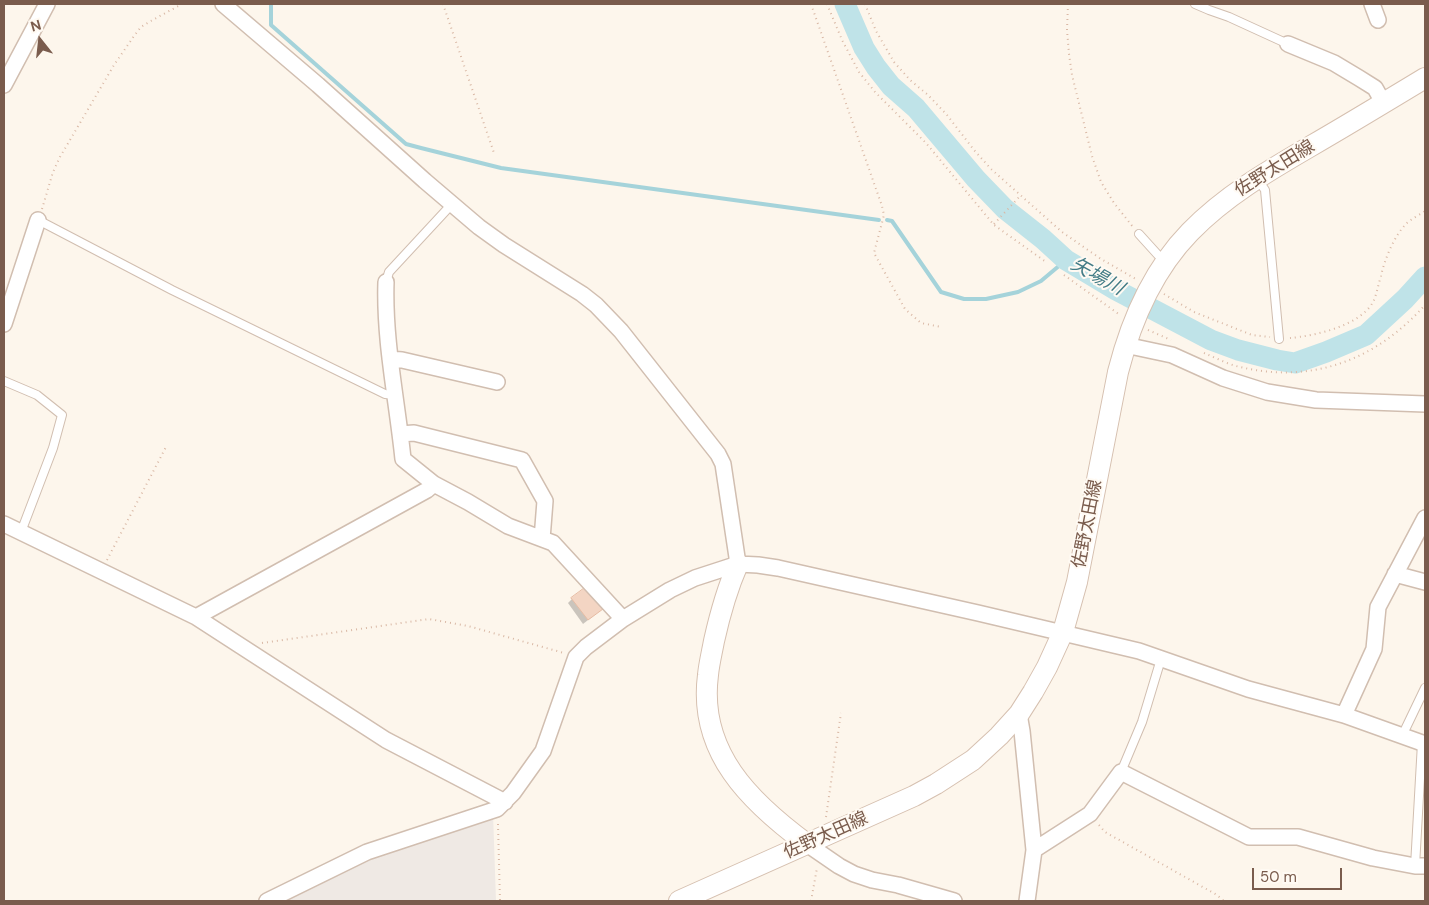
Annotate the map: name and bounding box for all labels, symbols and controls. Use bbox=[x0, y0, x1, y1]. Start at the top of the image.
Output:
north arrow bbox=[15, 15, 65, 65]
text: N bbox=[28, 16, 43, 36]
street label: 佐野太田線 bbox=[1231, 136, 1319, 202]
water label: 矢場川 bbox=[1067, 253, 1127, 301]
street label: 佐野太田線 bbox=[1069, 478, 1107, 570]
street label: 佐野太田線 bbox=[780, 808, 872, 864]
scale bar bbox=[1254, 858, 1344, 890]
text: 50 m bbox=[1260, 867, 1297, 887]

